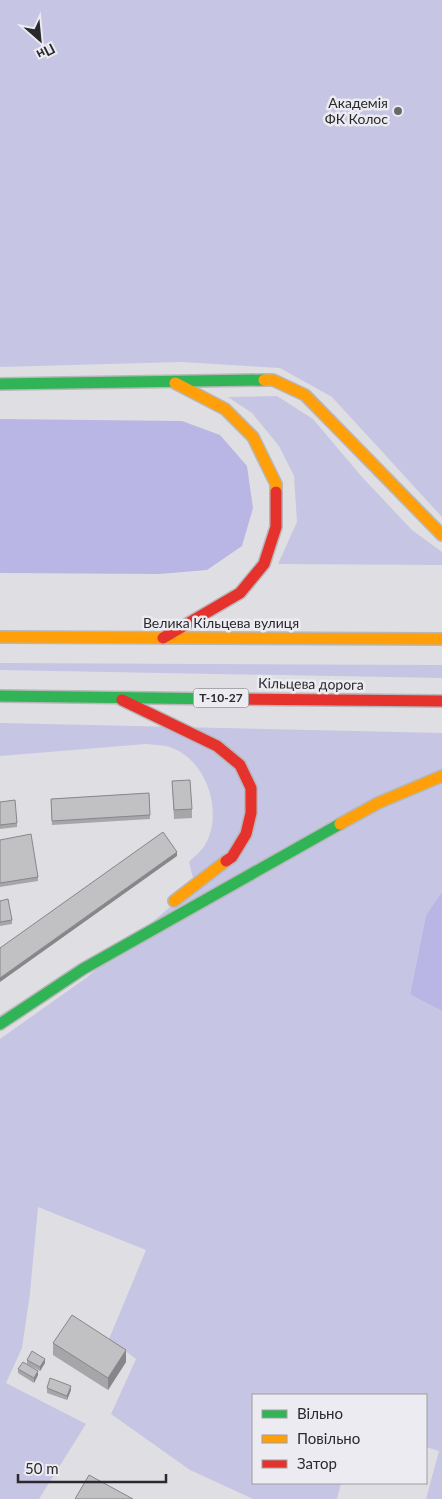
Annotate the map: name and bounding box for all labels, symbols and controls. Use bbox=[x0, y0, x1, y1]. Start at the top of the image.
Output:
north arrow bbox=[15, 15, 65, 65]
text: Пн bbox=[34, 40, 58, 64]
place label: Академія ФК Колос bbox=[325, 94, 388, 127]
marker: Академія ФК Колос bbox=[392, 105, 404, 117]
street label: Велика Кільцева вулиця bbox=[143, 614, 299, 631]
street label: Кільцева дорога bbox=[258, 674, 364, 693]
road number: Т-10-27 bbox=[194, 688, 248, 708]
legend bbox=[252, 1394, 427, 1484]
text: Вільно bbox=[297, 1404, 343, 1422]
text: Повільно bbox=[297, 1429, 360, 1447]
scale bar bbox=[18, 1452, 165, 1484]
text: Затор bbox=[297, 1454, 337, 1472]
text: 50 m bbox=[25, 1459, 59, 1477]

